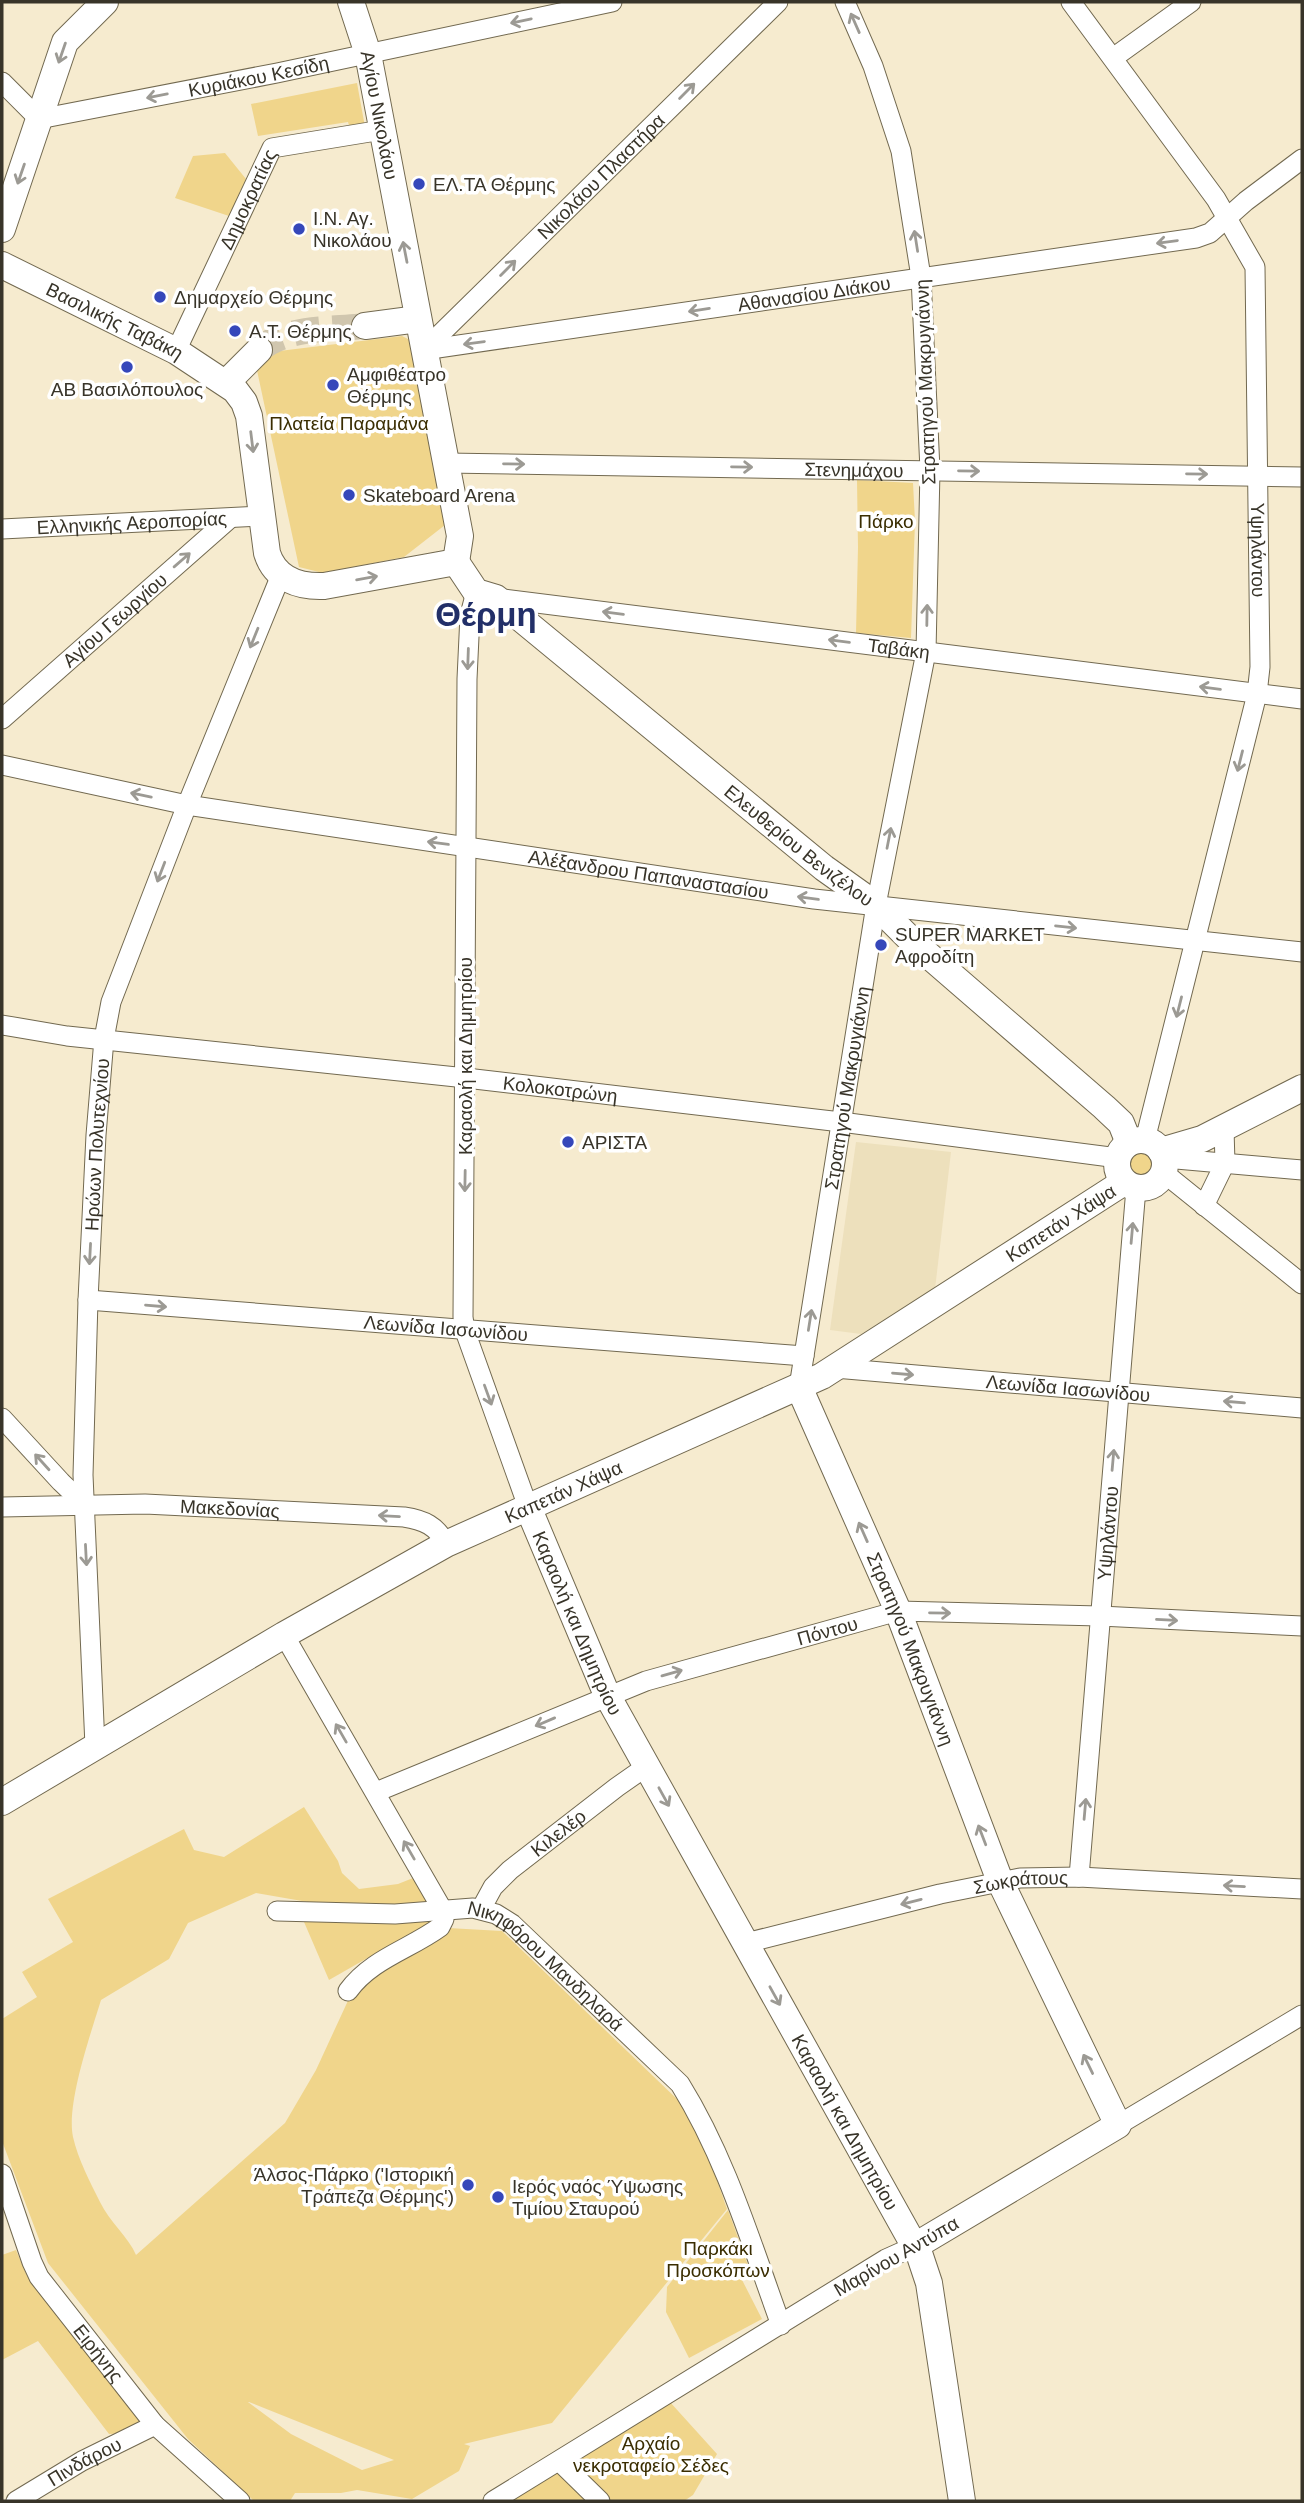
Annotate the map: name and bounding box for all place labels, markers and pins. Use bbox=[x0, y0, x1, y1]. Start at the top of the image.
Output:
place label: ΕΛ.ΤΑ Θέρμης bbox=[433, 174, 555, 195]
marker: ΕΛ.ΤΑ Θέρμης bbox=[411, 176, 427, 192]
place label: Ι.Ν. Αγ. Νικολάου bbox=[313, 208, 392, 251]
marker: Ι.Ν. Αγ. Νικολάου bbox=[291, 221, 307, 237]
place label: Δημαρχείο Θέρμης bbox=[174, 287, 333, 308]
marker: Δημαρχείο Θέρμης bbox=[152, 289, 168, 305]
place label: Α.Τ. Θέρμης bbox=[249, 321, 352, 342]
marker: Α.Τ. Θέρμης bbox=[227, 323, 243, 339]
marker: ΑΒ Βασιλόπουλος bbox=[119, 359, 135, 375]
place label: Αμφιθέατρο Θέρμης bbox=[347, 364, 446, 407]
marker: Αμφιθέατρο Θέρμης bbox=[325, 377, 341, 393]
place label: ΑΒ Βασιλόπουλος bbox=[51, 379, 203, 400]
place label: Skateboard Arena bbox=[363, 485, 516, 506]
marker: Skateboard Arena bbox=[341, 487, 357, 503]
place label: SUPER MARKET Αφροδίτη bbox=[895, 924, 1045, 967]
marker: SUPER MARKET Αφροδίτη bbox=[873, 937, 889, 953]
place label: ΑΡΙΣΤΑ bbox=[582, 1132, 648, 1153]
marker: ΑΡΙΣΤΑ bbox=[560, 1134, 576, 1150]
place label: Άλσος-Πάρκο ('Ιστορική Τράπεζα Θέρμης') bbox=[254, 2164, 454, 2207]
place label: Ιερός ναός Ύψωσης Τιμίου Σταυρού bbox=[512, 2176, 683, 2219]
marker: Άλσος-Πάρκο ('Ιστορική Τράπεζα Θέρμης') bbox=[460, 2177, 476, 2193]
marker: Ιερός ναός Ύψωσης Τιμίου Σταυρού bbox=[490, 2189, 506, 2205]

